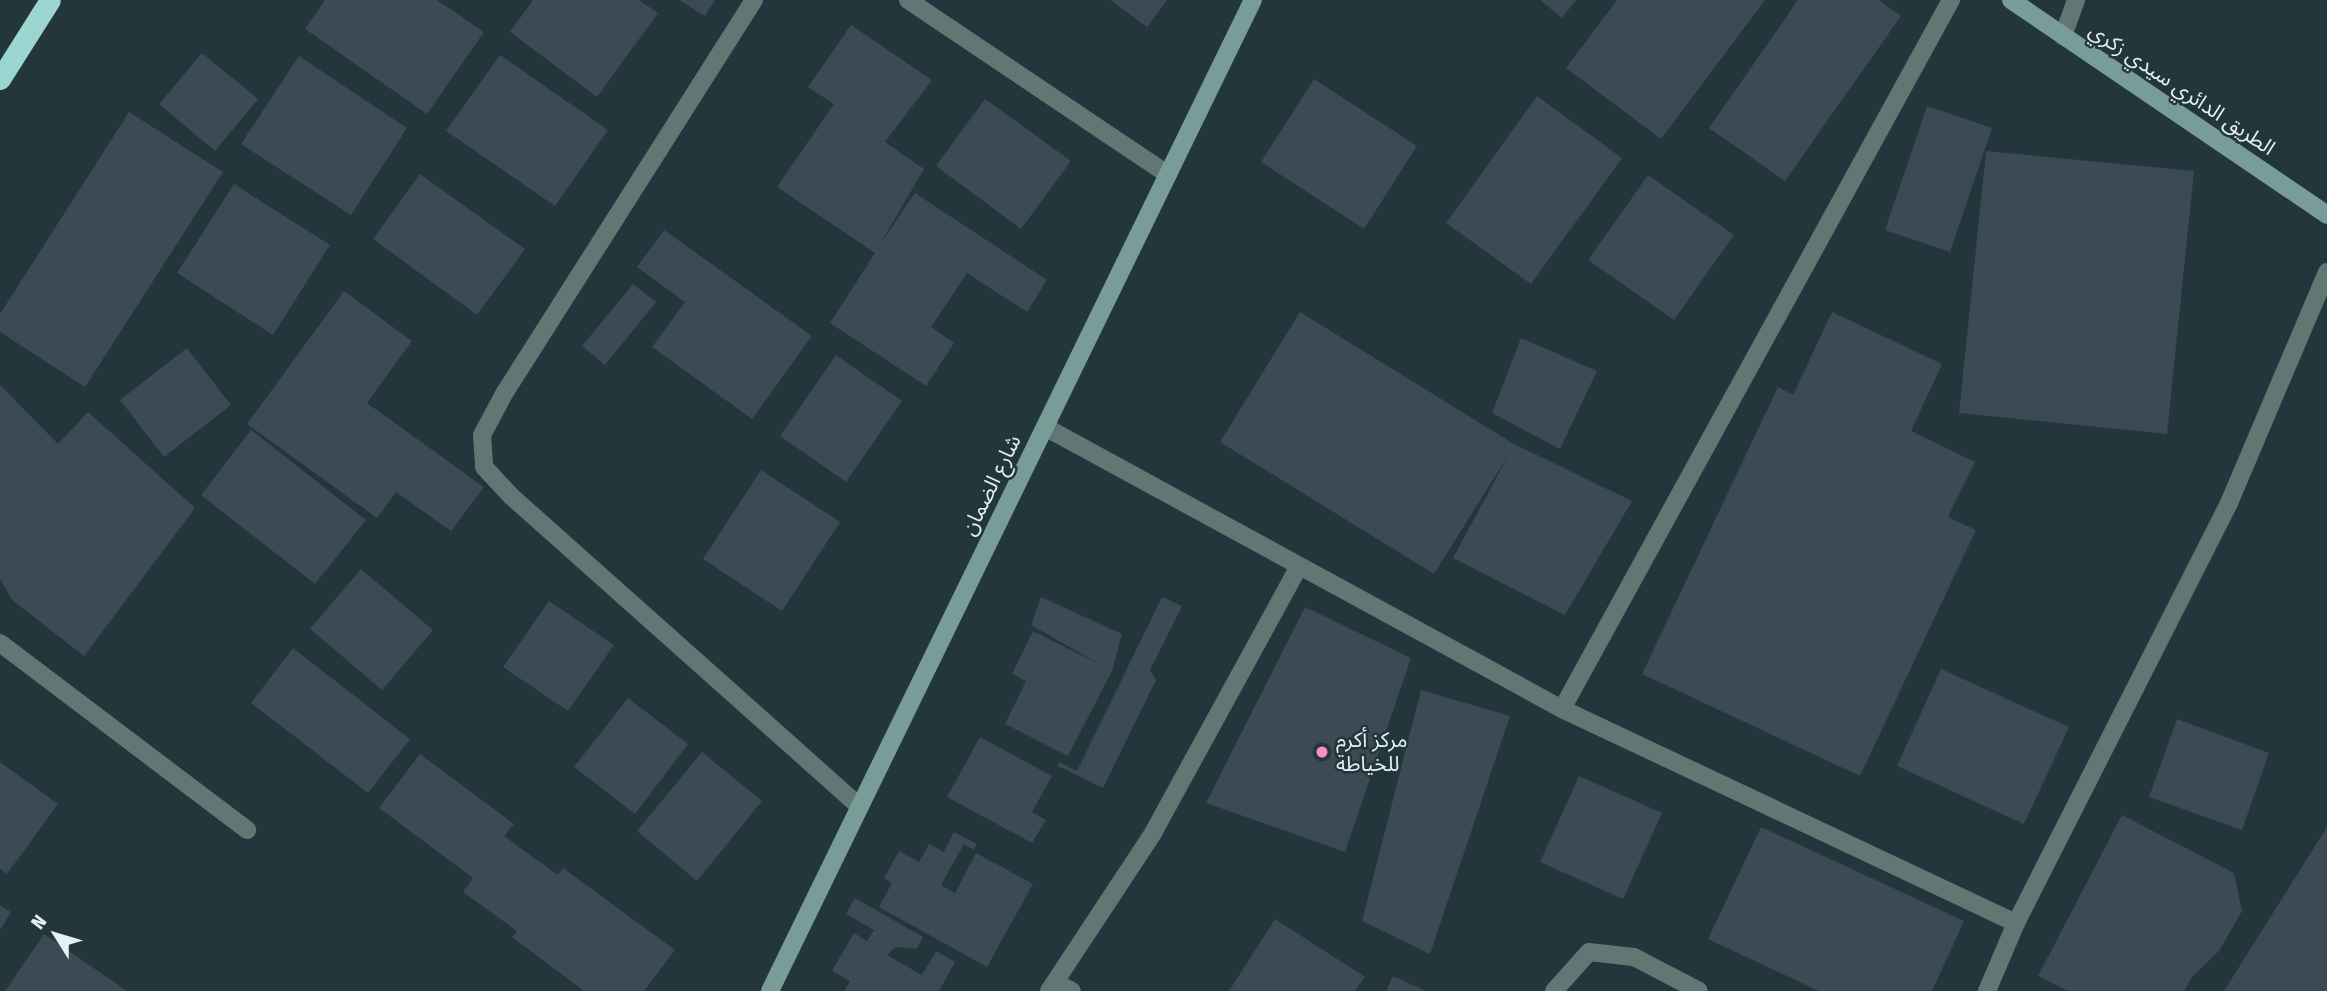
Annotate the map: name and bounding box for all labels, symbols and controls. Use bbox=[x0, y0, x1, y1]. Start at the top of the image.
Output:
street label: الطريق الدائري سيدي زكري bbox=[2084, 17, 2280, 161]
street label: شارع الضمان bbox=[956, 431, 1026, 539]
place label: مركز أكرم للخياطة bbox=[1336, 727, 1408, 777]
marker: مركز أكرم للخياطة bbox=[1314, 744, 1330, 760]
north arrow bbox=[21, 900, 91, 970]
text: N bbox=[26, 911, 51, 934]

